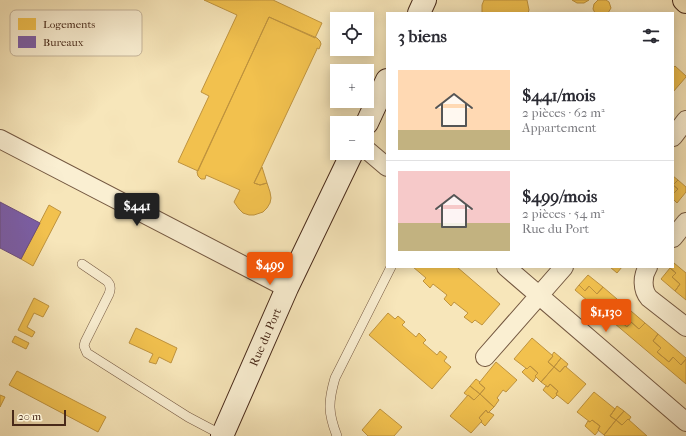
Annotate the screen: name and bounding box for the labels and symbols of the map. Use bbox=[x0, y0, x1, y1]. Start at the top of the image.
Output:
legend bbox=[10, 10, 142, 56]
text: Logements bbox=[43, 18, 95, 31]
text: Bureaux bbox=[43, 36, 84, 49]
pin: $441 bbox=[113, 193, 161, 227]
pin: $499 bbox=[246, 252, 294, 286]
pin: $1,130 bbox=[573, 299, 639, 333]
street label: Rue du Port bbox=[247, 305, 285, 368]
scale bar bbox=[12, 408, 66, 427]

